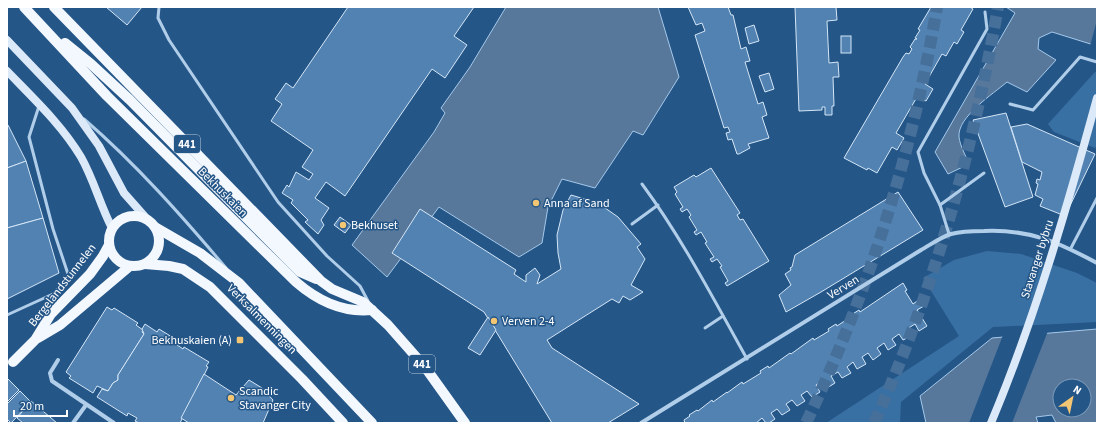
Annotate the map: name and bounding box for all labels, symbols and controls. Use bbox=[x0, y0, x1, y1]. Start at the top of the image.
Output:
road number: 441 bbox=[174, 135, 200, 153]
street label: Bekhuskaien bbox=[194, 164, 251, 221]
place label: Anna af Sand bbox=[544, 195, 610, 212]
marker: Anna af Sand bbox=[531, 198, 541, 208]
place label: Bekhuset bbox=[351, 217, 398, 234]
street label: Stavanger bybru bbox=[1017, 218, 1058, 301]
marker: Bekhuset bbox=[338, 220, 348, 230]
street label: Bergelandstunnelen bbox=[25, 240, 100, 330]
street label: Verven bbox=[824, 271, 862, 304]
street label: Verksalmenningen bbox=[223, 280, 301, 358]
place label: Verven 2-4 bbox=[502, 313, 555, 330]
marker: Verven 2-4 bbox=[489, 316, 499, 326]
place label: Bekhuskaien (A) bbox=[151, 332, 232, 349]
marker: Bekhuskaien (A) bbox=[235, 335, 245, 345]
road number: 441 bbox=[409, 355, 435, 373]
north arrow bbox=[1052, 378, 1092, 418]
text: N bbox=[1070, 382, 1084, 398]
place label: Scandic Stavanger City bbox=[239, 383, 311, 414]
scale bar bbox=[14, 392, 67, 418]
marker: Scandic Stavanger City bbox=[226, 393, 236, 403]
text: 20 m bbox=[20, 398, 44, 415]

